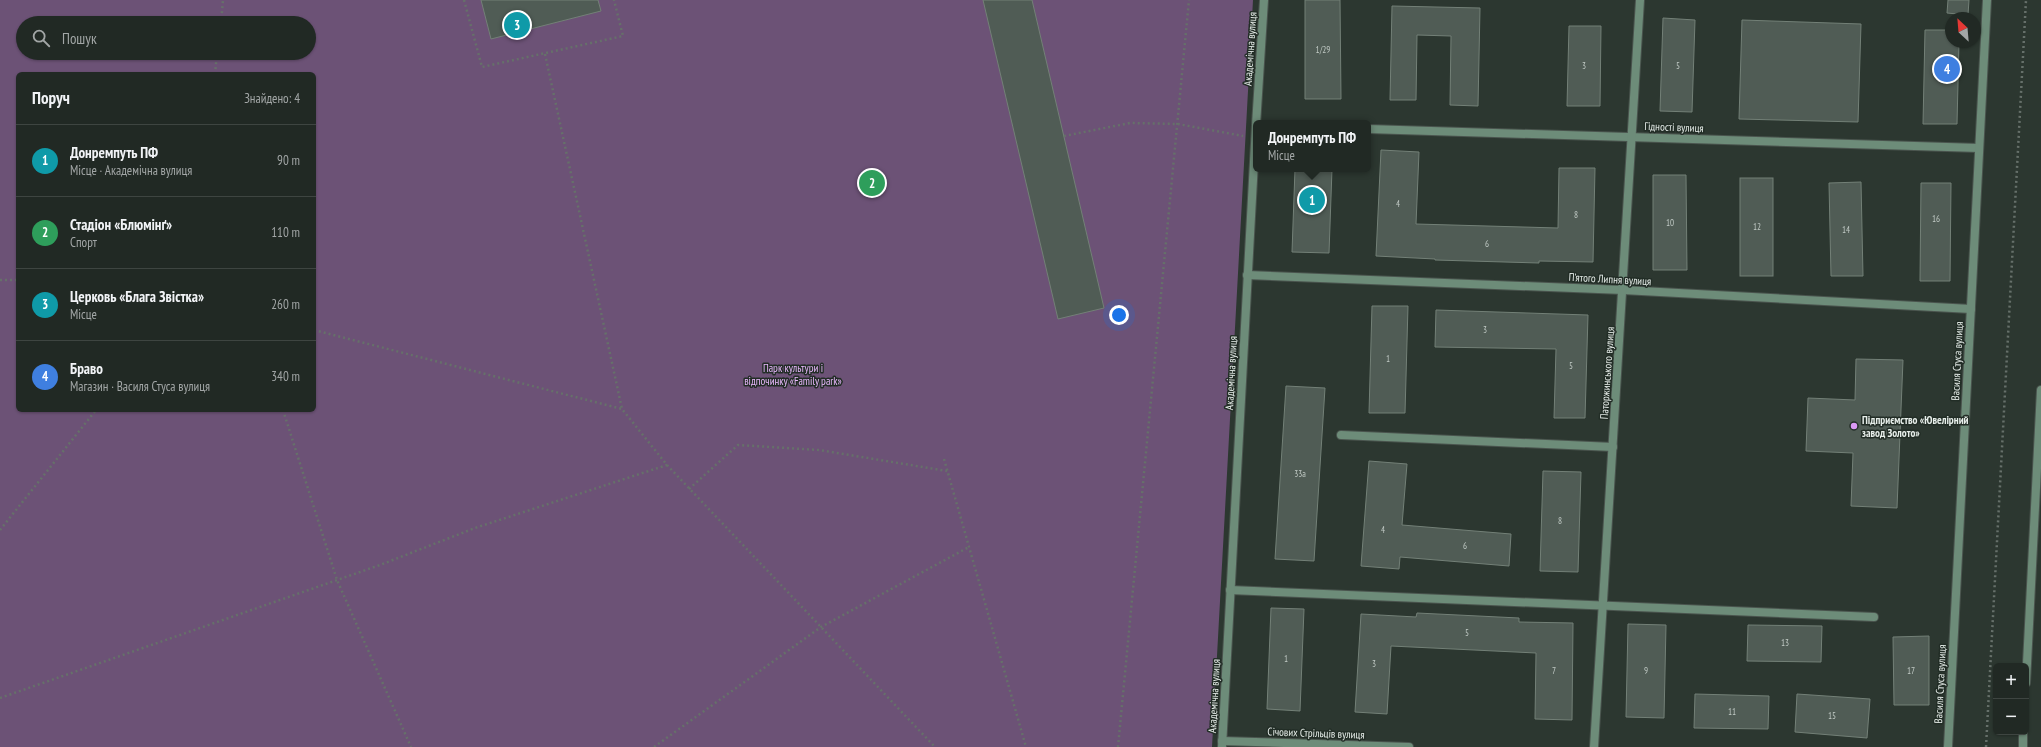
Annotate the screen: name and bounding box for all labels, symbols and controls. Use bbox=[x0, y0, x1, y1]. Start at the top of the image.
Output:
pin: 3 bbox=[504, 10, 530, 40]
street label: Академічна вулиця bbox=[1240, 12, 1260, 86]
north arrow bbox=[1945, 12, 1981, 48]
search box bbox=[16, 16, 316, 60]
icon: search bbox=[30, 27, 52, 49]
text: Пошук bbox=[62, 29, 97, 48]
house number: 1/29 bbox=[1316, 44, 1330, 55]
pin: 4 bbox=[1934, 54, 1960, 84]
house number: 3 bbox=[1582, 60, 1586, 71]
house number: 5 bbox=[1676, 60, 1680, 71]
text: Поруч bbox=[32, 87, 70, 109]
text: Знайдено: 4 bbox=[244, 90, 300, 107]
street label: Гідності вулиця bbox=[1644, 119, 1704, 135]
popup bbox=[1253, 120, 1371, 172]
text: Донремпуть ПФ bbox=[1268, 128, 1356, 147]
text: Донремпуть ПФ bbox=[70, 143, 158, 162]
text: Місце bbox=[1268, 147, 1295, 164]
text: 1 bbox=[42, 152, 48, 169]
text: 90 m bbox=[277, 152, 300, 169]
text: Місце · Академічна вулиця bbox=[70, 162, 192, 179]
pin: 2 bbox=[859, 168, 885, 198]
pin: 1 bbox=[1299, 185, 1325, 215]
house number: 4 bbox=[1396, 198, 1400, 209]
house number: 8 bbox=[1574, 209, 1578, 220]
house number: 16 bbox=[1932, 213, 1940, 224]
text: Стадіон «Блюмінґ» bbox=[70, 215, 172, 234]
house number: 10 bbox=[1666, 217, 1674, 228]
house number: 12 bbox=[1753, 221, 1761, 232]
text: 2 bbox=[42, 224, 48, 241]
text: 110 m bbox=[271, 224, 300, 241]
house number: 14 bbox=[1842, 224, 1850, 235]
text: Спорт bbox=[70, 234, 97, 251]
house number: 6 bbox=[1485, 238, 1489, 249]
street label: П’ятого Липня вулиця bbox=[1568, 270, 1652, 288]
text: Церковь «Блага Звістка» bbox=[70, 287, 204, 306]
text: 3 bbox=[42, 296, 48, 313]
text: 260 m bbox=[271, 296, 300, 313]
your location bbox=[1109, 305, 1129, 325]
text: Місце bbox=[70, 306, 97, 323]
street label: Василя Стуса вулиця bbox=[1948, 321, 1966, 401]
house number: 3 bbox=[1483, 324, 1487, 335]
street label: Паторжинського вулиця bbox=[1597, 326, 1617, 420]
street label: Академічна вулиця bbox=[1222, 336, 1240, 410]
house number: 1 bbox=[1386, 353, 1390, 364]
text: Браво bbox=[70, 359, 103, 378]
house number: 5 bbox=[1569, 360, 1573, 371]
park label: Парк культури і відпочинку «Family park» bbox=[744, 361, 842, 388]
text: 4 bbox=[42, 368, 48, 385]
text: 340 m bbox=[271, 368, 300, 385]
text: Магазин · Василя Стуса вулиця bbox=[70, 378, 210, 395]
place label: Підприємство «Ювелірний завод Золото» bbox=[1862, 413, 1969, 440]
marker: Підприємство «Ювелірний завод Золото» bbox=[1849, 421, 1859, 431]
house number: 33а bbox=[1294, 468, 1306, 479]
house number: 8 bbox=[1558, 515, 1562, 526]
house number: 4 bbox=[1381, 524, 1385, 535]
house number: 6 bbox=[1463, 540, 1467, 551]
house number: 5 bbox=[1465, 627, 1469, 638]
house number: 13 bbox=[1781, 637, 1789, 648]
street label: Василя Стуса вулиця bbox=[1931, 644, 1949, 724]
house number: 1 bbox=[1284, 653, 1288, 664]
house number: 3 bbox=[1372, 658, 1376, 669]
street label: Академічна вулиця bbox=[1205, 659, 1223, 733]
map controls bbox=[1993, 663, 2029, 735]
button: + bbox=[1993, 663, 2029, 699]
house number: 7 bbox=[1552, 665, 1556, 676]
house number: 9 bbox=[1644, 665, 1648, 676]
house number: 17 bbox=[1907, 665, 1915, 676]
button: − bbox=[1993, 699, 2029, 735]
house number: 11 bbox=[1728, 706, 1736, 717]
house number: 15 bbox=[1828, 710, 1836, 721]
street label: Січових Стрільців вулиця bbox=[1267, 724, 1365, 742]

